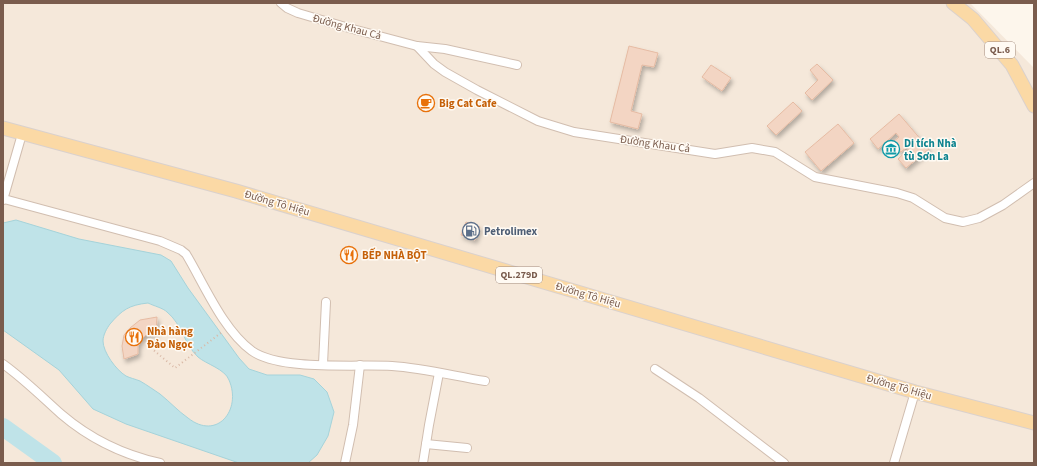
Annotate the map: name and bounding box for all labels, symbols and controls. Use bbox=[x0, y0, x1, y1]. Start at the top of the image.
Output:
street label: Đường Khau Cả bbox=[311, 11, 383, 43]
road number: QL.6 bbox=[985, 42, 1015, 58]
cafe icon: Big Cat Cafe bbox=[416, 93, 436, 113]
place label: Big Cat Cafe bbox=[439, 96, 497, 111]
street label: Đường Khau Cả bbox=[619, 132, 691, 156]
place label: Di tích Nhà tù Sơn La bbox=[904, 136, 957, 164]
museum icon: Di tích Nhà tù Sơn La bbox=[881, 139, 901, 159]
street label: Đường Tô Hiệu bbox=[243, 187, 311, 219]
fuel station icon: Petrolimex bbox=[461, 221, 481, 241]
place label: Petrolimex bbox=[484, 224, 538, 239]
restaurant icon: BẾP NHÀ BỘT bbox=[339, 245, 359, 265]
place label: BẾP NHÀ BỘT bbox=[362, 247, 427, 263]
road number: QL.279D bbox=[496, 267, 542, 283]
street label: Đường Tô Hiệu bbox=[554, 279, 622, 311]
place label: Nhà hàng Đảo Ngọc bbox=[147, 324, 193, 352]
restaurant icon: Nhà hàng Đảo Ngọc bbox=[124, 327, 144, 347]
street label: Đường Tô Hiệu bbox=[865, 371, 933, 403]

